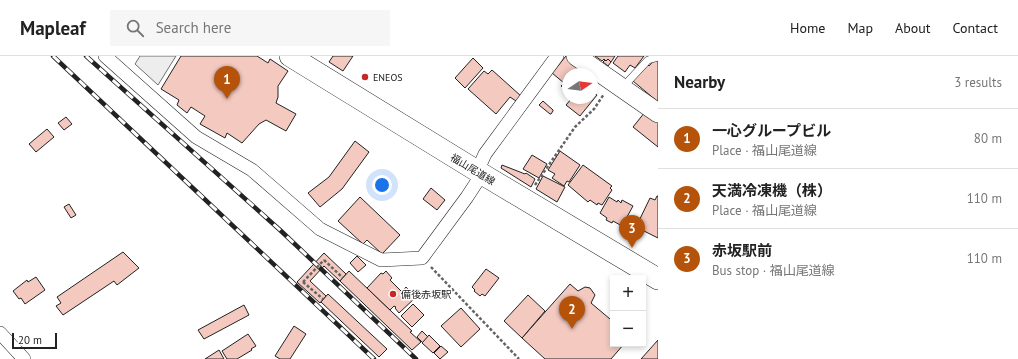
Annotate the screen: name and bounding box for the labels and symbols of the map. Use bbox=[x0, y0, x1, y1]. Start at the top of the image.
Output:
pin: 1 bbox=[214, 66, 240, 99]
north arrow bbox=[562, 68, 598, 104]
place label: ENEOS bbox=[373, 71, 403, 84]
marker: ENEOS bbox=[360, 72, 370, 82]
street label: 福山尾道線 bbox=[448, 151, 498, 188]
your location bbox=[372, 175, 392, 195]
pin: 3 bbox=[619, 215, 645, 248]
place label: 備後赤坂駅 bbox=[400, 288, 452, 301]
marker: 備後赤坂駅 bbox=[388, 289, 398, 299]
pin: 2 bbox=[559, 296, 585, 329]
scale bar bbox=[12, 331, 57, 350]

